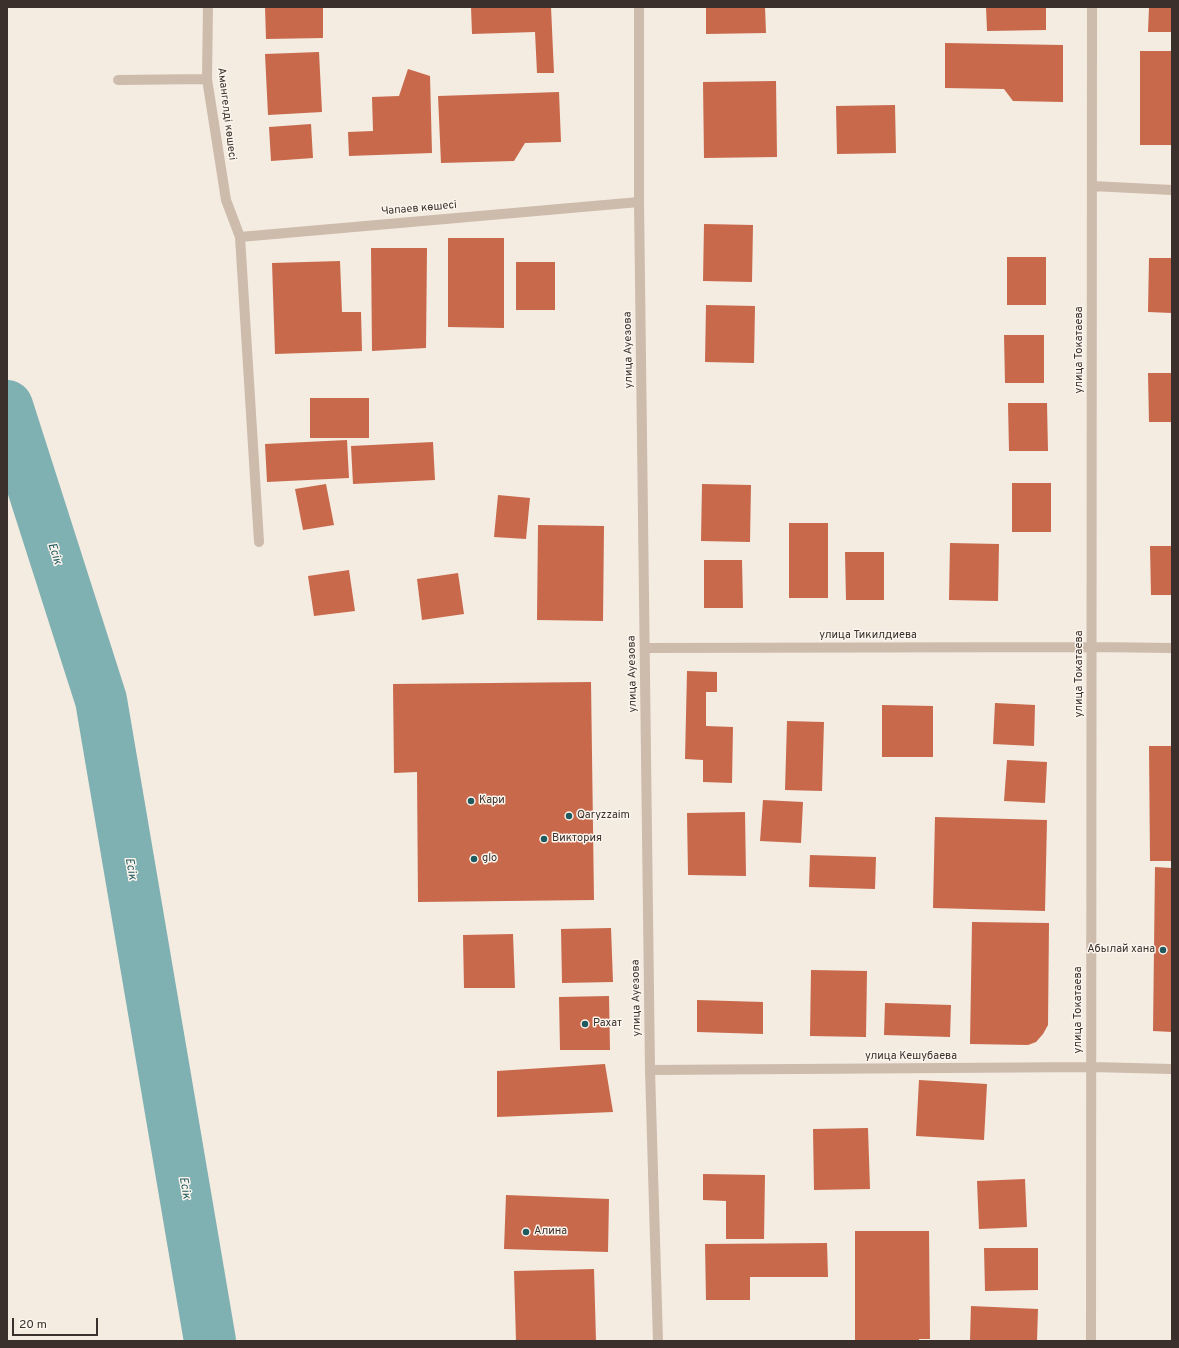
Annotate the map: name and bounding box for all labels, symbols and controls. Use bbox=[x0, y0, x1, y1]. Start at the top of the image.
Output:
street label: Амангелді көшесі bbox=[214, 67, 238, 161]
street label: Чапаев көшесі bbox=[381, 199, 457, 219]
street label: улица Токатаева bbox=[1073, 307, 1087, 393]
street label: улица Ауезова bbox=[622, 311, 636, 389]
water label: Есік bbox=[44, 541, 64, 567]
street label: улица Тикилдиева bbox=[819, 629, 917, 643]
street label: улица Токатаева bbox=[1073, 631, 1087, 717]
street label: улица Ауезова bbox=[626, 635, 640, 713]
place label: Кари bbox=[479, 794, 505, 808]
marker: Кари bbox=[466, 796, 476, 806]
place label: Qaryzzaim bbox=[577, 809, 630, 823]
marker: Qaryzzaim bbox=[564, 811, 574, 821]
place label: Виктория bbox=[552, 832, 602, 846]
marker: Виктория bbox=[539, 834, 549, 844]
place label: glo bbox=[482, 852, 497, 866]
marker: glo bbox=[469, 854, 479, 864]
water label: Есік bbox=[121, 857, 139, 881]
place label: Абылай хана bbox=[1087, 943, 1155, 957]
marker: Абылай хана bbox=[1158, 945, 1168, 955]
street label: улица Ауезова bbox=[630, 959, 644, 1037]
street label: улица Токатаева bbox=[1072, 967, 1086, 1053]
place label: Рахат bbox=[593, 1017, 622, 1031]
marker: Рахат bbox=[580, 1019, 590, 1029]
street label: улица Кешубаева bbox=[865, 1050, 957, 1064]
water label: Есік bbox=[175, 1176, 193, 1200]
place label: Алина bbox=[534, 1225, 567, 1239]
marker: Алина bbox=[521, 1227, 531, 1237]
scale bar bbox=[14, 1310, 100, 1336]
text: 20 m bbox=[19, 1317, 47, 1333]

